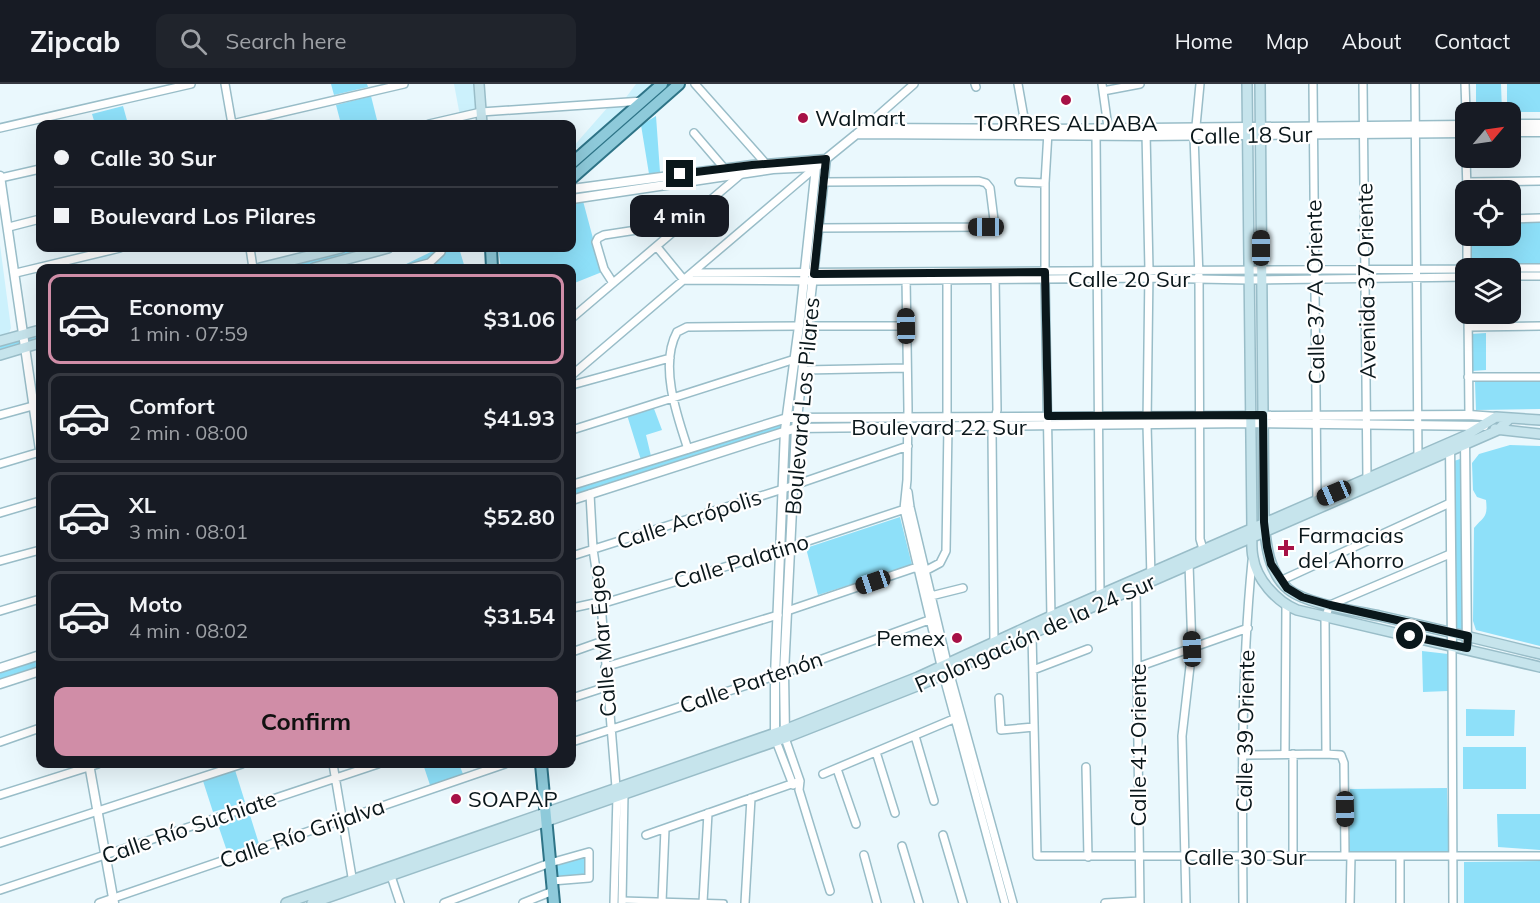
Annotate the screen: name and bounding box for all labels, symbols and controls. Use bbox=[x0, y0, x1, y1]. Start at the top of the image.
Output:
search box bbox=[156, 14, 576, 68]
text: Zipcab bbox=[30, 24, 120, 59]
icon: search bbox=[177, 25, 210, 58]
text: Search here bbox=[225, 27, 346, 55]
text: Home bbox=[1175, 28, 1233, 54]
text: Map bbox=[1266, 28, 1309, 54]
text: About bbox=[1342, 28, 1401, 54]
text: Contact bbox=[1434, 28, 1510, 54]
marker: TORRES ALDABA bbox=[1059, 93, 1073, 107]
north arrow bbox=[1455, 102, 1521, 168]
map controls bbox=[1455, 102, 1521, 324]
place label: Walmart bbox=[815, 104, 906, 132]
place label: TORRES ALDABA bbox=[974, 109, 1158, 137]
marker: Walmart bbox=[796, 111, 810, 125]
street label: Calle 18 Sur bbox=[1189, 120, 1313, 150]
text: Calle 30 Sur bbox=[90, 144, 216, 172]
route end bbox=[666, 160, 693, 187]
button: locate bbox=[1455, 180, 1521, 246]
street label: Avenida 37 Oriente bbox=[1350, 183, 1382, 379]
callout: 4 min bbox=[630, 195, 730, 237]
street label: Calle 37 A Oriente bbox=[1299, 199, 1331, 385]
text: Boulevard Los Pilares bbox=[90, 202, 316, 230]
text: 4 min bbox=[653, 203, 706, 228]
car bbox=[968, 218, 1004, 236]
car bbox=[1252, 230, 1270, 266]
button: layers bbox=[1455, 258, 1521, 324]
street label: Calle 20 Sur bbox=[1068, 265, 1190, 293]
icon: car bbox=[57, 292, 111, 346]
text: Economy bbox=[129, 293, 224, 321]
street label: Boulevard Los Pilares bbox=[779, 296, 825, 516]
text: $31.06 bbox=[484, 305, 555, 333]
car bbox=[897, 308, 915, 344]
text: 1 min · 07:59 bbox=[129, 321, 248, 346]
icon: car bbox=[57, 391, 111, 445]
text: Comfort bbox=[129, 392, 215, 420]
text: $41.93 bbox=[484, 404, 555, 432]
street label: Boulevard 22 Sur bbox=[851, 413, 1027, 441]
text: 2 min · 08:00 bbox=[129, 420, 248, 445]
car bbox=[1314, 478, 1354, 508]
street label: Calle Acrópolis bbox=[613, 482, 765, 556]
icon: car bbox=[57, 490, 111, 544]
text: XL bbox=[129, 491, 156, 519]
text: $52.80 bbox=[484, 503, 555, 531]
text: 3 min · 08:01 bbox=[129, 519, 248, 544]
place label: Farmacias del Ahorro bbox=[1298, 521, 1404, 574]
street label: Calle Palatino bbox=[670, 527, 812, 595]
marker: Farmacias del Ahorro bbox=[1279, 541, 1293, 555]
street label: Calle Mar Egeo bbox=[581, 564, 623, 718]
street label: Prolongación de la 24 Sur bbox=[910, 567, 1160, 699]
car bbox=[853, 568, 893, 596]
icon: car bbox=[57, 589, 111, 643]
text: Moto bbox=[129, 590, 182, 618]
text: $31.54 bbox=[484, 602, 555, 630]
text: 4 min · 08:02 bbox=[129, 618, 248, 643]
route start bbox=[1396, 622, 1423, 649]
place label: Pemex bbox=[876, 624, 945, 652]
marker: Pemex bbox=[950, 631, 964, 645]
car bbox=[1182, 631, 1202, 667]
street label: Calle Partenón bbox=[676, 644, 826, 720]
street label: Calle 39 Oriente bbox=[1230, 649, 1260, 813]
street label: Calle 41 Oriente bbox=[1124, 664, 1152, 826]
button: Confirm bbox=[54, 687, 558, 756]
street label: Calle Río Suchiate bbox=[98, 784, 280, 870]
place label: SOAPAP bbox=[468, 785, 558, 813]
car bbox=[1336, 791, 1354, 827]
street label: Calle Río Grijalva bbox=[216, 792, 388, 874]
marker: SOAPAP bbox=[449, 792, 463, 806]
street label: Calle 30 Sur bbox=[1184, 843, 1306, 871]

